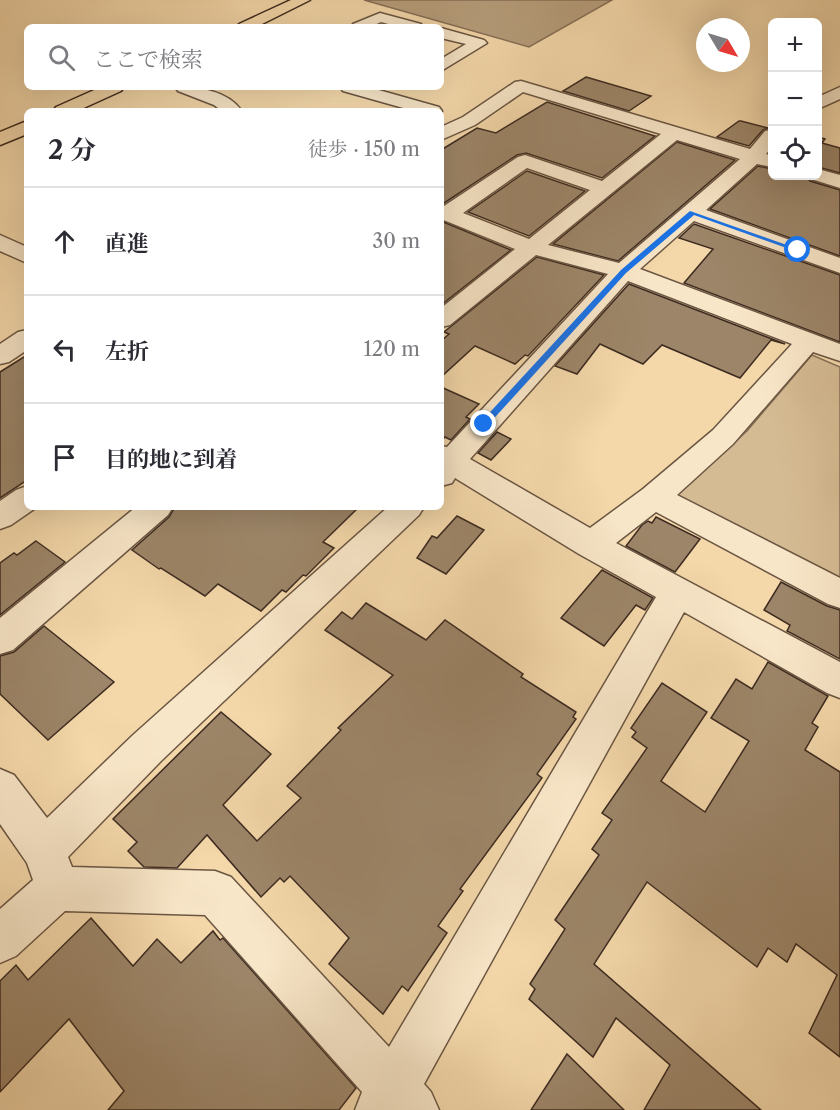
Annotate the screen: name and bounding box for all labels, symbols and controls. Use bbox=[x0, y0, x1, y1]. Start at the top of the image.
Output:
north arrow bbox=[696, 18, 750, 72]
map controls bbox=[768, 18, 822, 180]
button: + bbox=[768, 18, 822, 72]
search box bbox=[24, 24, 444, 90]
icon: search bbox=[45, 41, 78, 74]
text: ここで検索 bbox=[93, 46, 203, 73]
button: − bbox=[768, 72, 822, 126]
button: locate bbox=[768, 126, 822, 180]
text: 2 分 bbox=[48, 134, 96, 166]
text: 徒歩 · 150 m bbox=[308, 137, 420, 161]
icon: ahead bbox=[48, 225, 81, 258]
text: 30 m bbox=[372, 229, 420, 253]
text: 直進 bbox=[105, 230, 149, 257]
route start bbox=[784, 236, 810, 262]
icon: left bbox=[48, 333, 81, 366]
text: 120 m bbox=[363, 337, 420, 361]
text: 左折 bbox=[105, 338, 149, 365]
route end bbox=[470, 410, 496, 436]
icon: arrive bbox=[48, 441, 81, 474]
text: 目的地に到着 bbox=[105, 446, 237, 473]

